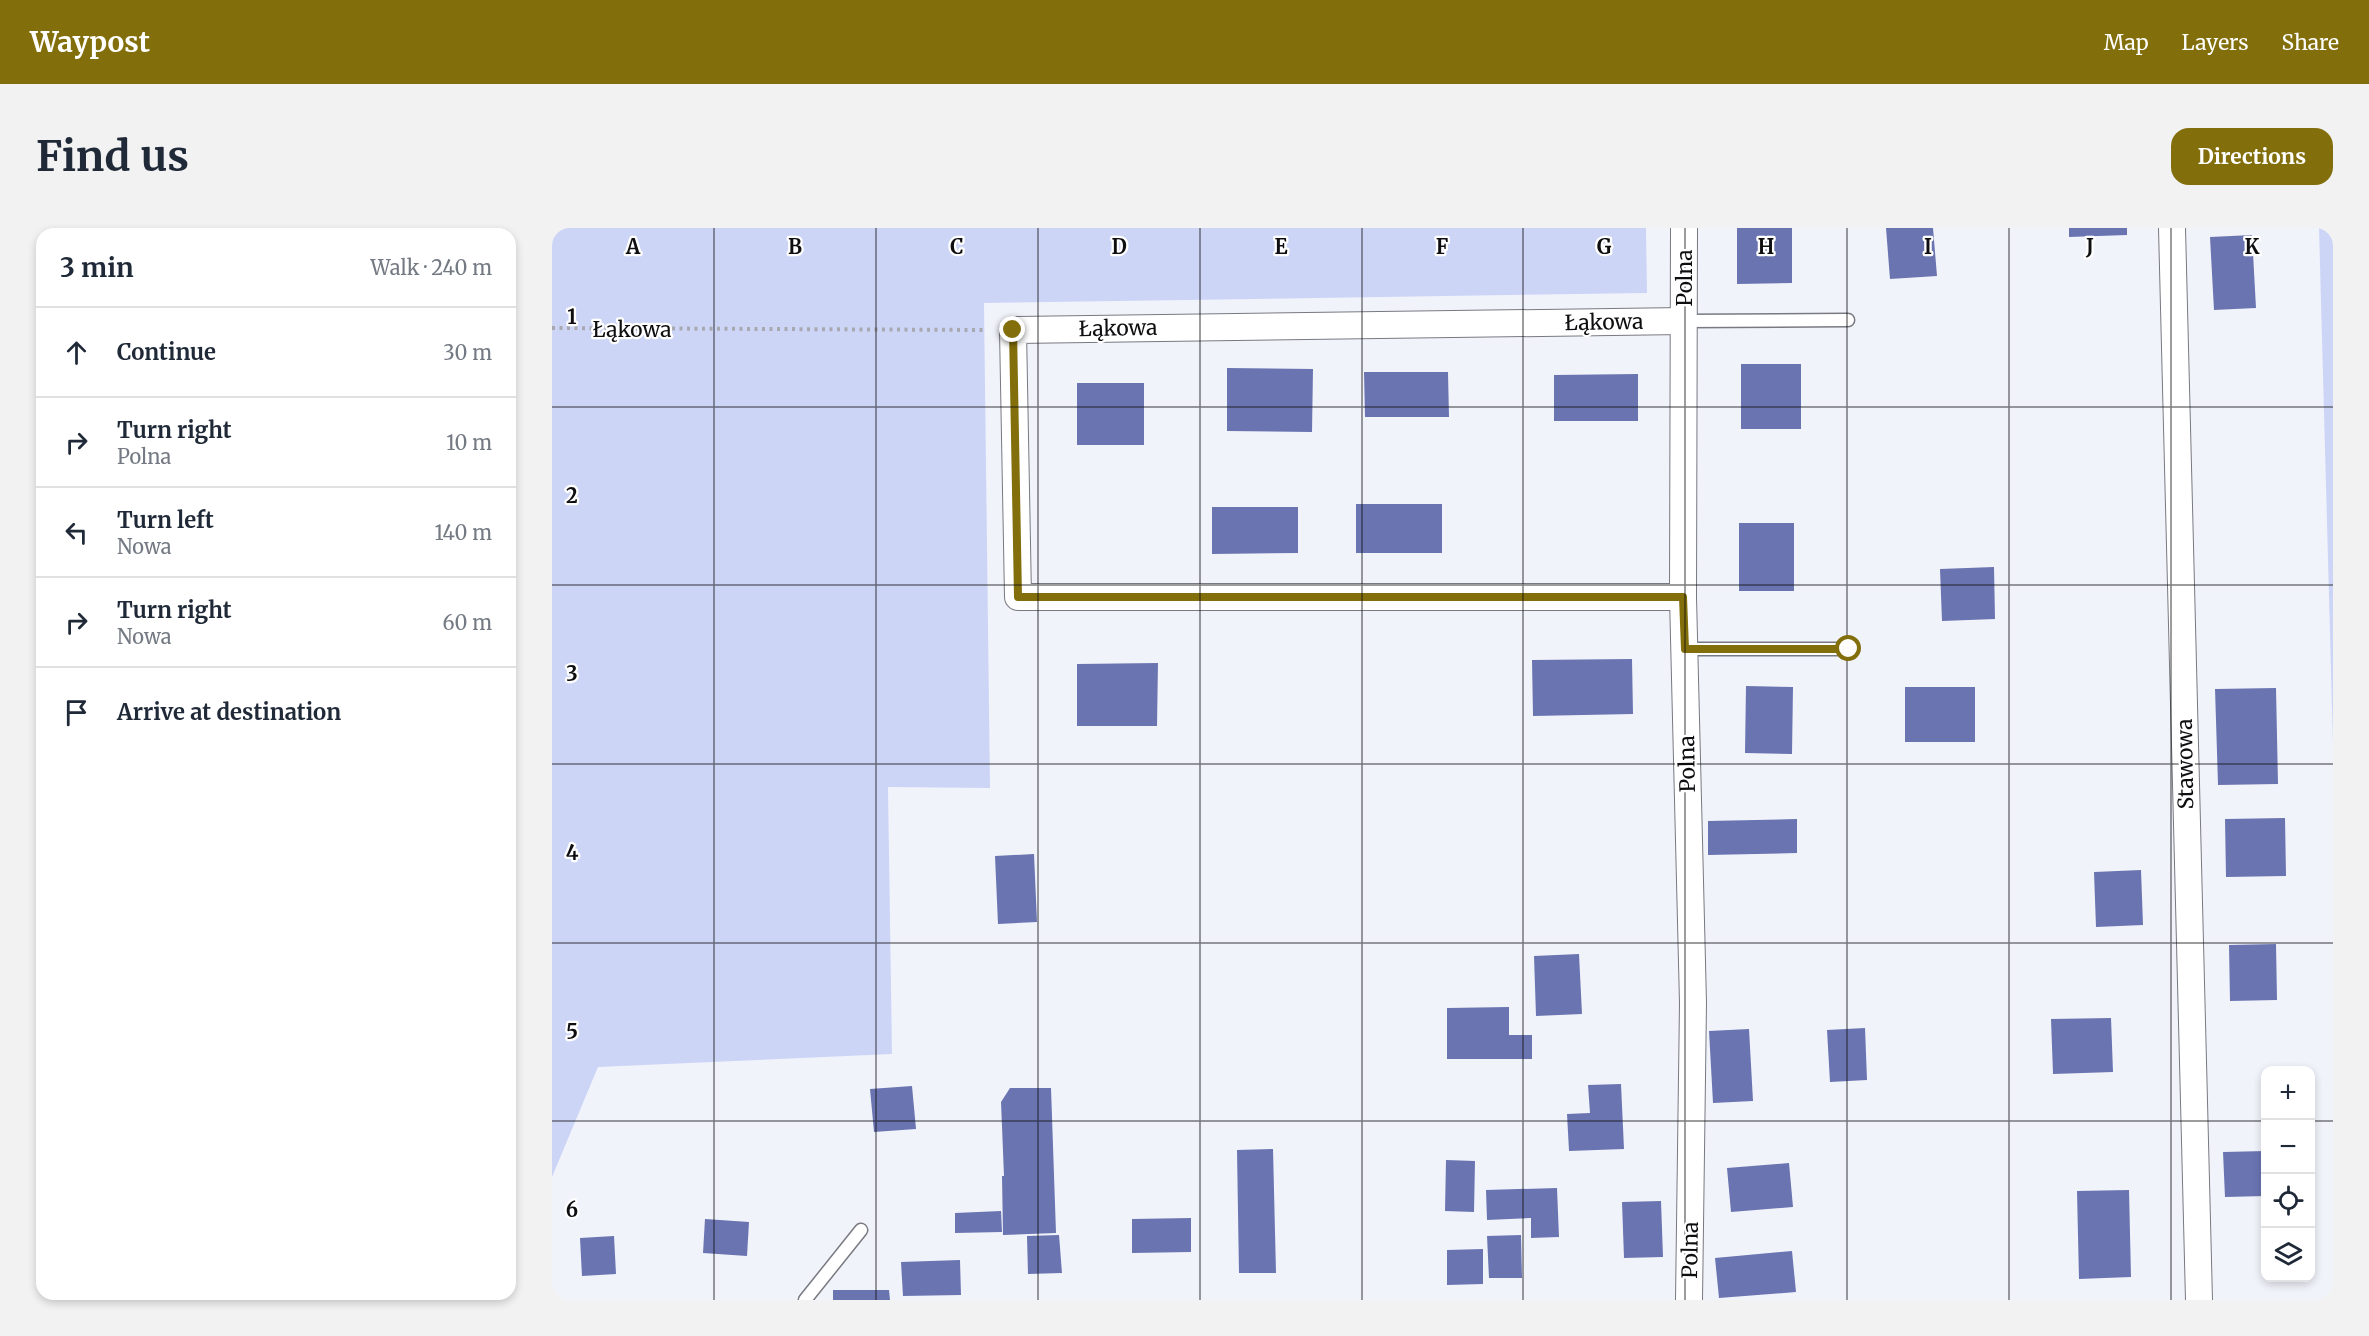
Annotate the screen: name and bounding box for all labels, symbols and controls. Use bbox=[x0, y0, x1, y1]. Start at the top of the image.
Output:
text: Waypost bbox=[30, 24, 150, 60]
text: Map bbox=[2104, 29, 2149, 56]
text: Layers bbox=[2182, 29, 2249, 56]
text: Share bbox=[2282, 29, 2339, 56]
button: Directions bbox=[2171, 128, 2333, 185]
text: Find us bbox=[36, 130, 189, 182]
text: A bbox=[625, 234, 641, 259]
text: B bbox=[788, 234, 802, 259]
text: C bbox=[950, 234, 964, 259]
text: D bbox=[1111, 234, 1127, 259]
text: E bbox=[1274, 234, 1288, 259]
text: F bbox=[1436, 234, 1449, 259]
text: G bbox=[1597, 234, 1612, 259]
text: H bbox=[1758, 234, 1774, 259]
text: I bbox=[1924, 234, 1932, 259]
text: J bbox=[2085, 234, 2094, 259]
text: K bbox=[2245, 234, 2260, 259]
street label: Polna bbox=[1671, 249, 1698, 307]
text: 3 min bbox=[60, 251, 134, 284]
text: Walk · 240 m bbox=[371, 255, 492, 280]
text: 1 bbox=[567, 304, 577, 329]
street label: Łąkowa bbox=[1564, 308, 1644, 336]
street label: Łąkowa bbox=[1078, 314, 1158, 342]
street label: Łąkowa bbox=[593, 316, 671, 343]
route end bbox=[999, 316, 1025, 342]
icon: ahead bbox=[60, 336, 93, 369]
text: Continue bbox=[117, 338, 216, 366]
text: 30 m bbox=[443, 340, 492, 365]
text: Turn right bbox=[117, 416, 231, 444]
icon: right bbox=[60, 426, 93, 459]
text: 10 m bbox=[446, 430, 492, 455]
text: Polna bbox=[117, 444, 171, 469]
text: 2 bbox=[566, 483, 578, 508]
text: Turn left bbox=[117, 506, 214, 534]
icon: left bbox=[60, 516, 93, 549]
text: 140 m bbox=[435, 520, 492, 545]
text: Nowa bbox=[117, 534, 172, 559]
text: Turn right bbox=[117, 596, 231, 624]
icon: right bbox=[60, 606, 93, 639]
text: 60 m bbox=[442, 610, 492, 635]
text: Nowa bbox=[117, 624, 172, 649]
route start bbox=[1835, 635, 1861, 661]
text: 3 bbox=[566, 661, 578, 686]
icon: arrive bbox=[60, 696, 93, 729]
text: Arrive at destination bbox=[117, 698, 341, 726]
street label: Stawowa bbox=[2171, 718, 2199, 810]
street label: Polna bbox=[1673, 735, 1701, 793]
text: 4 bbox=[566, 840, 579, 865]
text: 5 bbox=[566, 1019, 578, 1044]
map controls bbox=[2261, 1066, 2315, 1282]
button: + bbox=[2261, 1066, 2315, 1120]
button: − bbox=[2261, 1120, 2315, 1174]
button: locate bbox=[2261, 1174, 2315, 1228]
text: 6 bbox=[566, 1197, 578, 1222]
street label: Polna bbox=[1676, 1221, 1704, 1279]
button: layers bbox=[2261, 1228, 2315, 1282]

